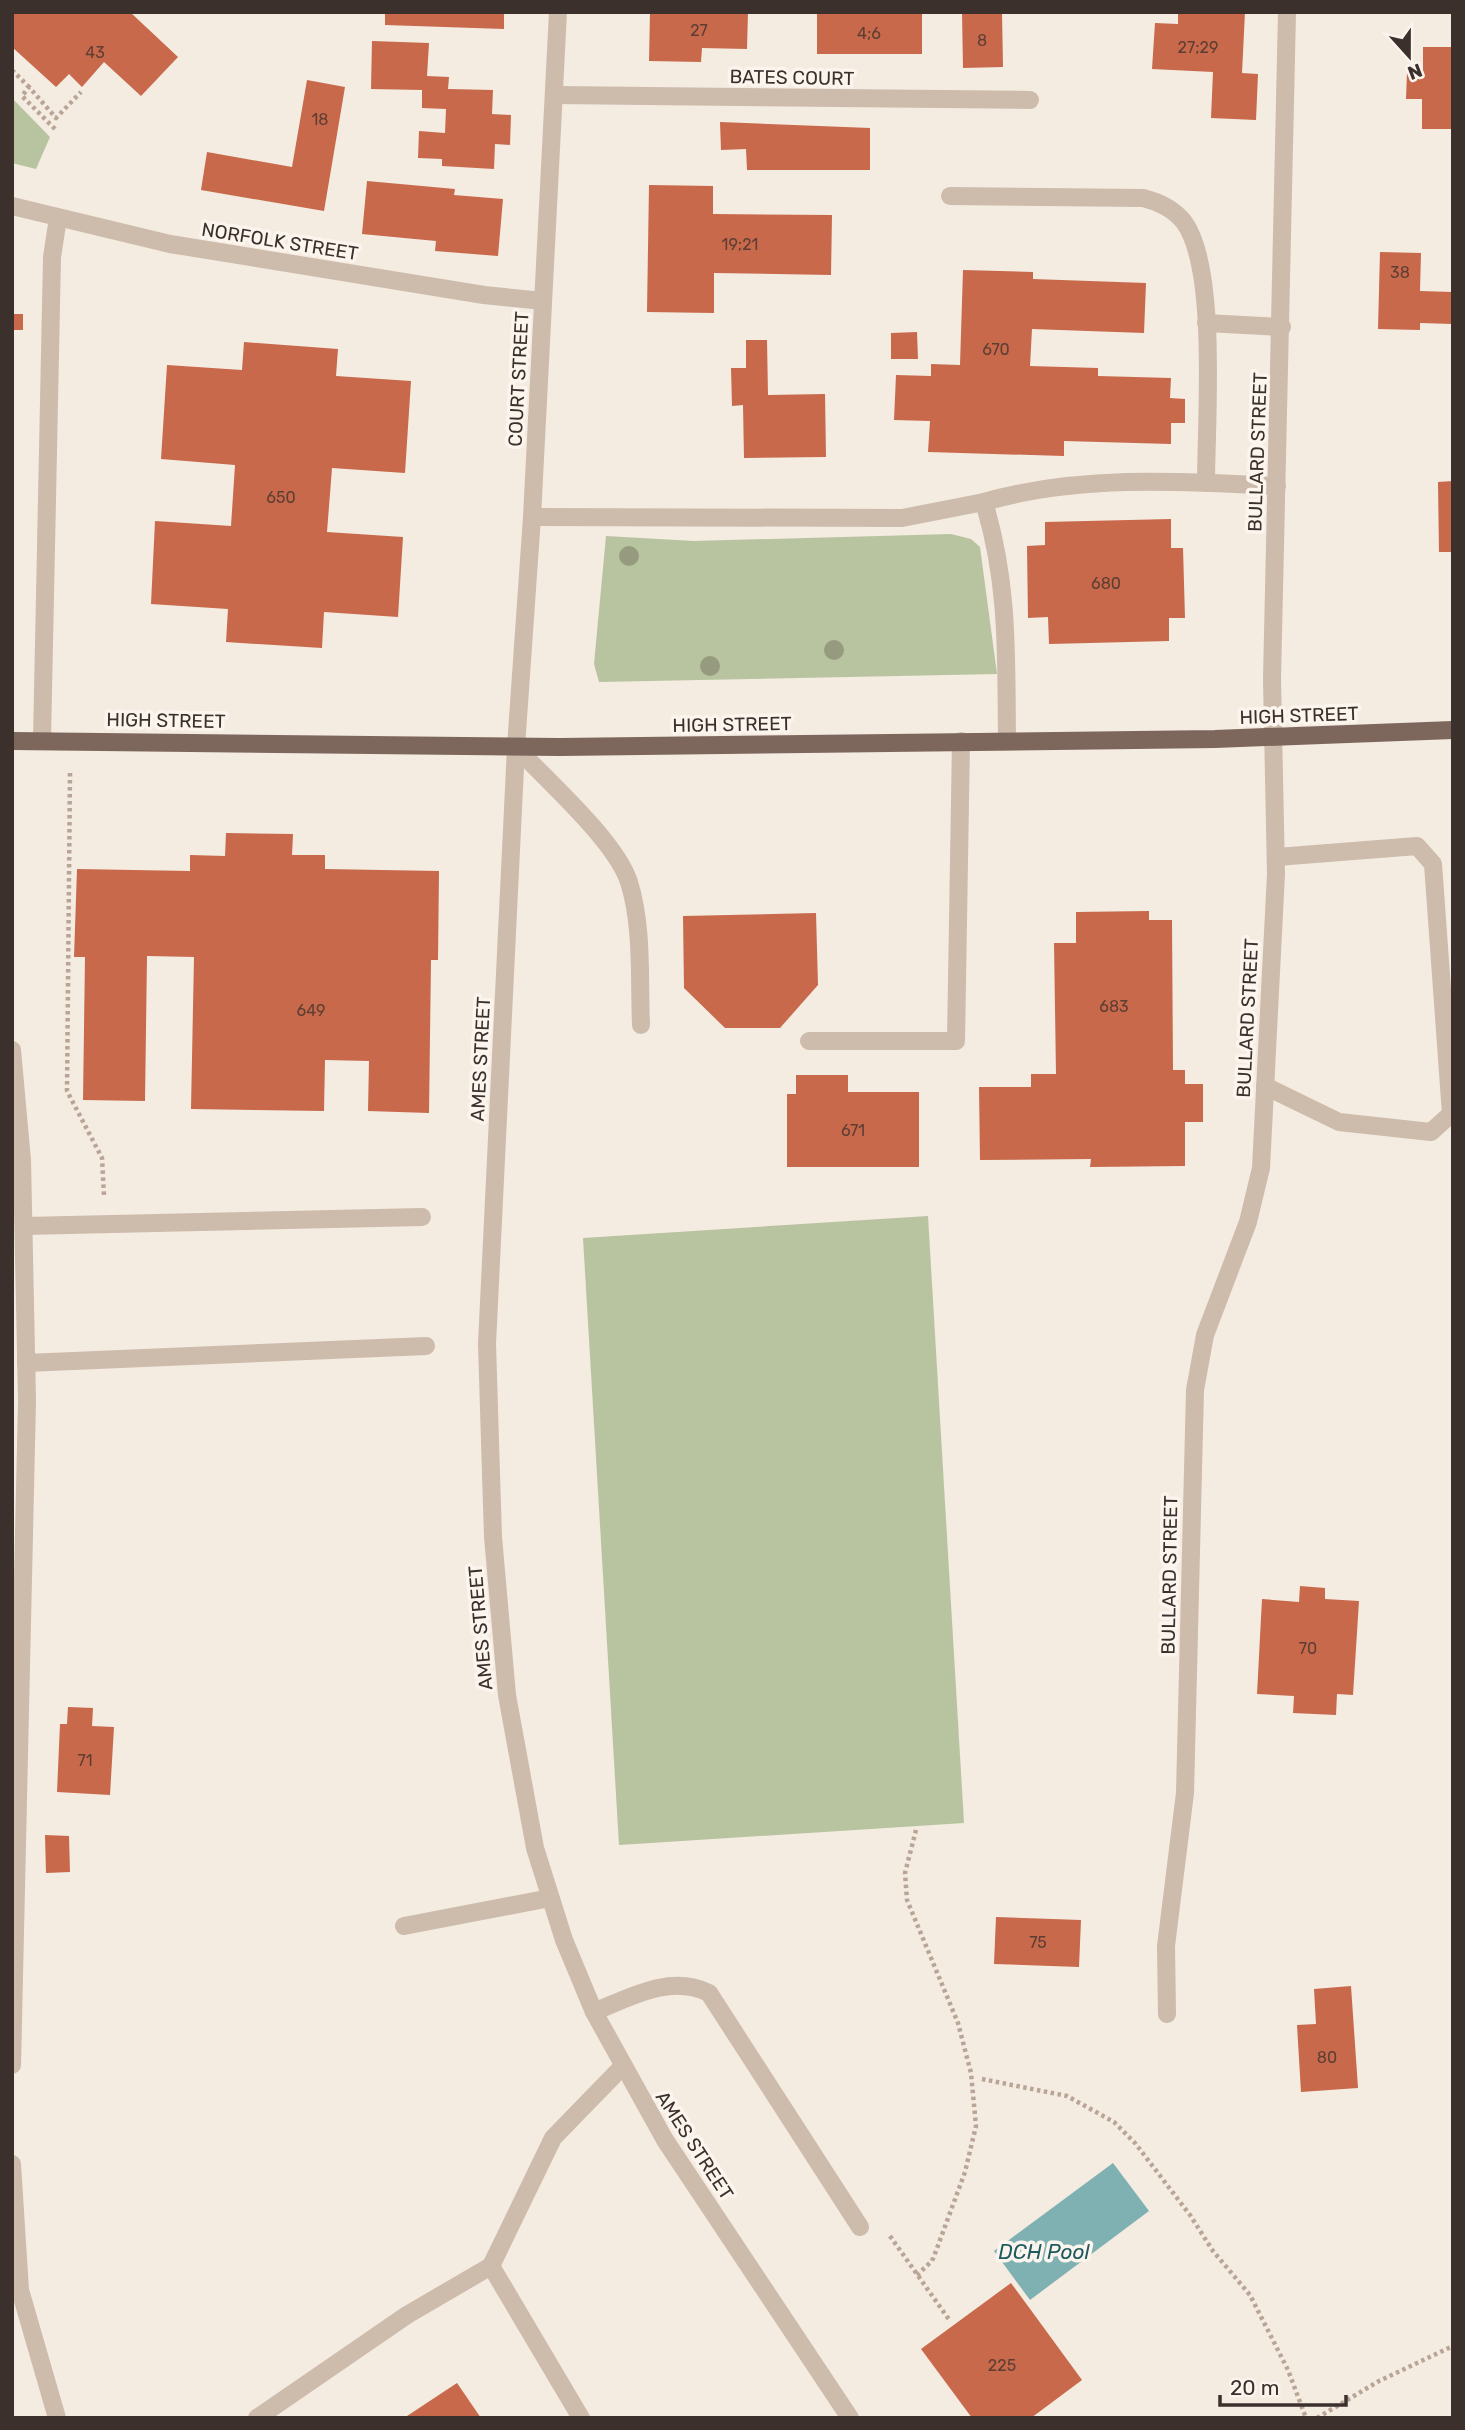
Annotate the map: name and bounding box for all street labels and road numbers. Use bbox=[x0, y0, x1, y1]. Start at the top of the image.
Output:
street label: BATES COURT bbox=[729, 65, 855, 90]
street label: NORFOLK STREET bbox=[200, 218, 360, 265]
street label: COURT STREET bbox=[503, 311, 534, 447]
street label: BULLARD STREET bbox=[1243, 372, 1272, 532]
street label: HIGH STREET bbox=[1239, 702, 1359, 729]
street label: HIGH STREET bbox=[106, 708, 226, 733]
street label: HIGH STREET bbox=[672, 712, 792, 737]
street label: BULLARD STREET bbox=[1232, 938, 1263, 1098]
street label: AMES STREET bbox=[466, 996, 495, 1122]
street label: BULLARD STREET bbox=[1157, 1495, 1182, 1655]
street label: AMES STREET bbox=[464, 1565, 497, 1691]
street label: AMES STREET bbox=[651, 2087, 738, 2204]

